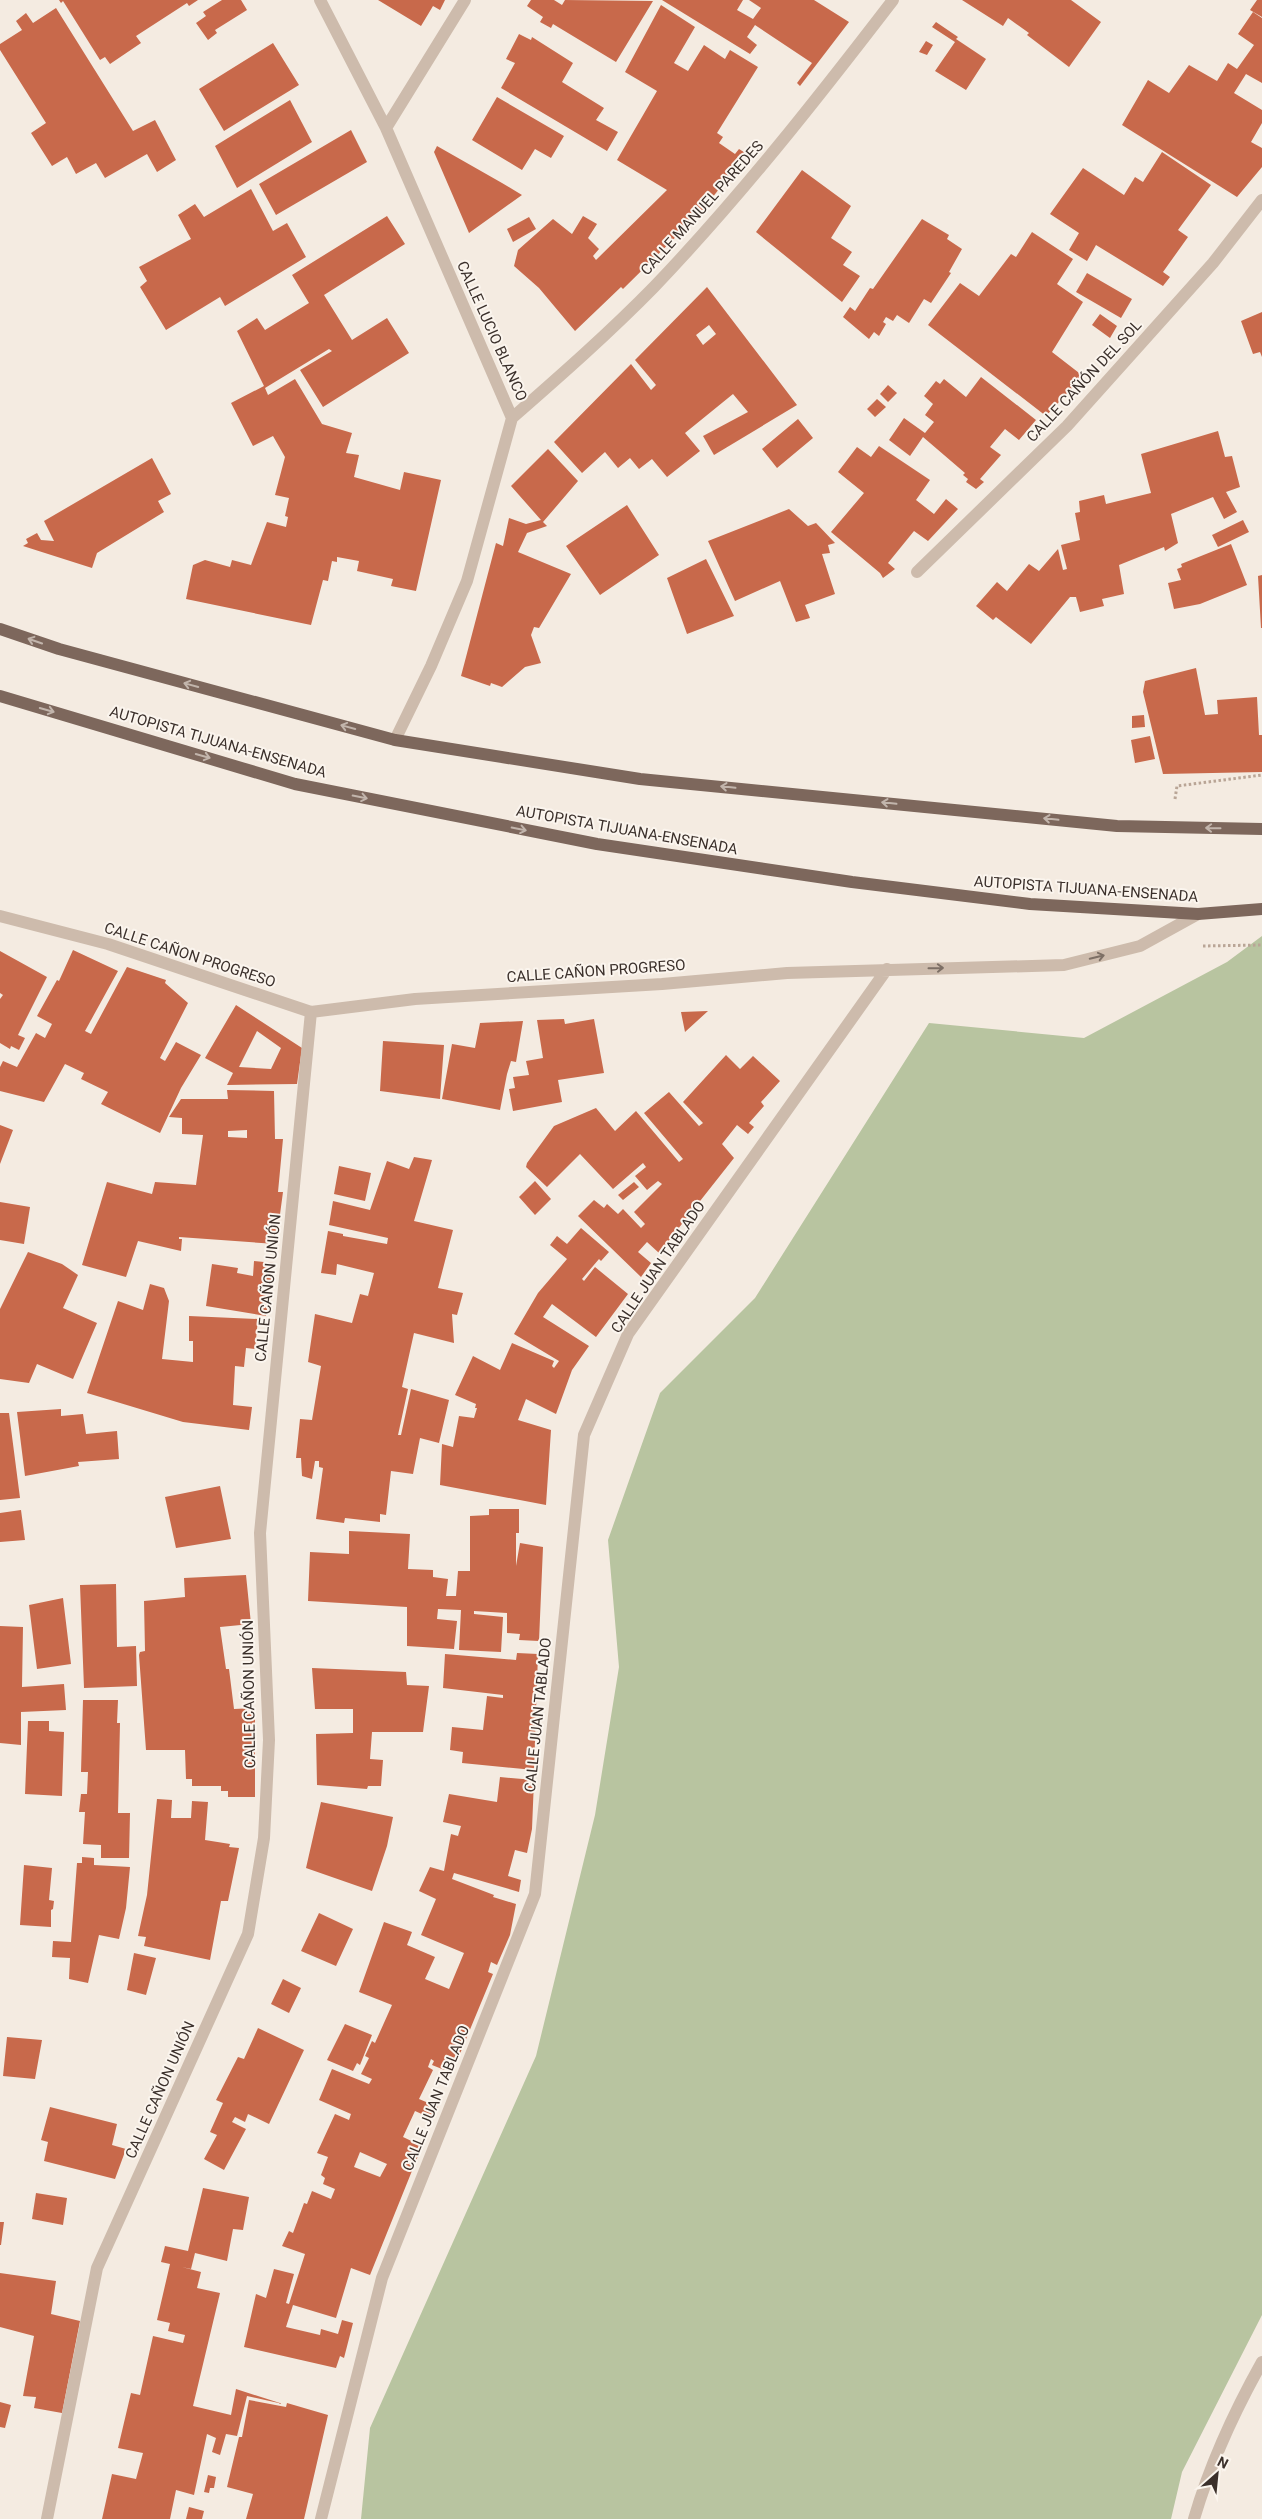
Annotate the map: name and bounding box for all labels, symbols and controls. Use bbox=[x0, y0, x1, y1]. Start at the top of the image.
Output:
street label: CALLE MANUEL PAREDES bbox=[637, 137, 767, 279]
street label: CALLE LUCIO BLANCO bbox=[453, 258, 531, 404]
street label: CALLE CAÑÓN DEL SOL bbox=[1023, 316, 1145, 446]
one-way arrow bbox=[27, 636, 43, 645]
one-way arrow bbox=[184, 680, 200, 689]
street label: AUTOPISTA TIJUANA-ENSENADA bbox=[108, 702, 329, 782]
one-way arrow bbox=[38, 706, 54, 716]
one-way arrow bbox=[340, 722, 356, 731]
one-way arrow bbox=[194, 752, 210, 762]
one-way arrow bbox=[720, 782, 736, 792]
one-way arrow bbox=[351, 792, 367, 802]
one-way arrow bbox=[882, 798, 898, 808]
street label: AUTOPISTA TIJUANA-ENSENADA bbox=[515, 802, 739, 858]
one-way arrow bbox=[1043, 814, 1059, 824]
one-way arrow bbox=[1206, 823, 1222, 833]
one-way arrow bbox=[511, 824, 527, 834]
street label: AUTOPISTA TIJUANA-ENSENADA bbox=[973, 872, 1199, 906]
street label: CALLE CAÑON PROGRESO bbox=[102, 919, 278, 991]
one-way arrow bbox=[1089, 952, 1105, 961]
street label: CALLE CAÑON PROGRESO bbox=[506, 956, 686, 986]
one-way arrow bbox=[928, 964, 944, 973]
street label: CALLE JUAN TABLADO bbox=[607, 1198, 709, 1336]
street label: CALLE CAÑON UNIÓN bbox=[251, 1213, 285, 1363]
street label: CALLE CAÑON UNIÓN bbox=[239, 1620, 259, 1768]
street label: CALLE JUAN TABLADO bbox=[521, 1637, 555, 1793]
street label: CALLE CAÑON UNIÓN bbox=[122, 2019, 198, 2161]
street label: CALLE JUAN TABLADO bbox=[399, 2023, 473, 2173]
north arrow bbox=[1192, 2449, 1242, 2499]
text: N bbox=[1215, 2453, 1231, 2472]

